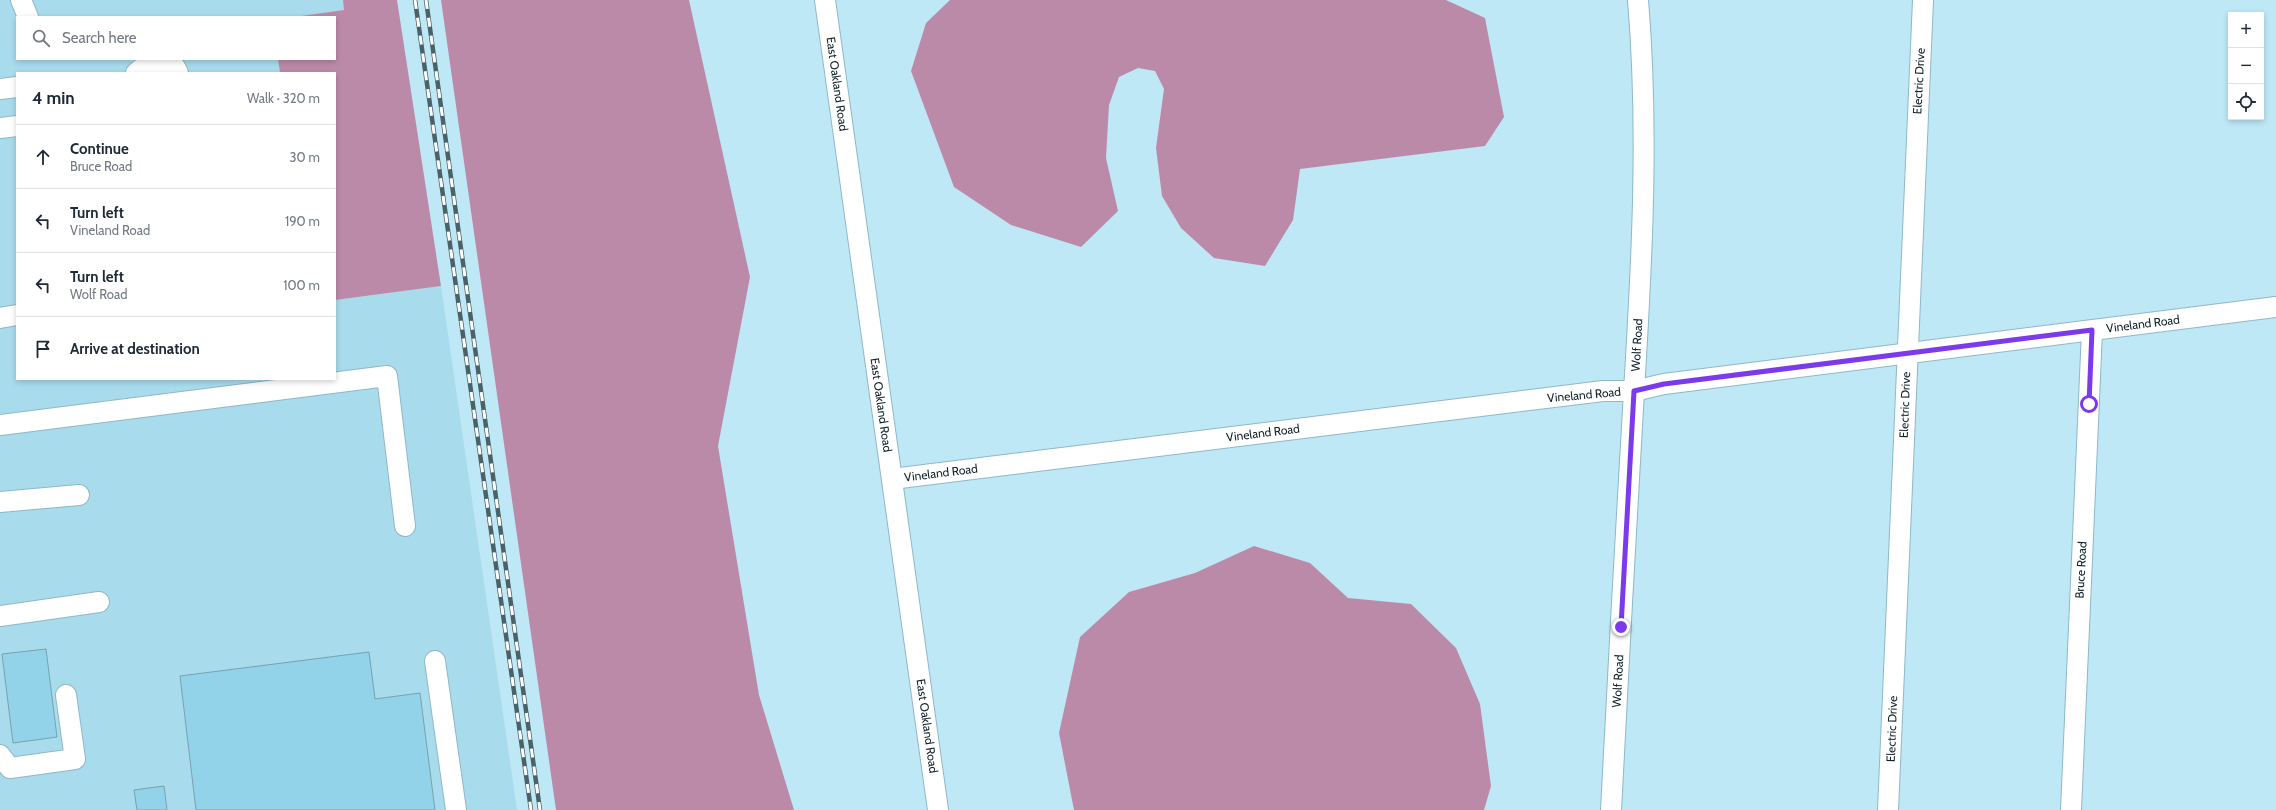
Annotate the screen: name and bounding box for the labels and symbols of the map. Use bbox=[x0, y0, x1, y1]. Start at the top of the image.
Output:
street label: East Oakland Road bbox=[823, 36, 852, 132]
street label: Electric Drive bbox=[1909, 47, 1928, 115]
street label: Vineland Road bbox=[2105, 312, 2181, 335]
street label: Wolf Road bbox=[1628, 318, 1645, 372]
street label: East Oakland Road bbox=[867, 357, 896, 453]
street label: Electric Drive bbox=[1896, 372, 1913, 438]
street label: Vineland Road bbox=[1546, 384, 1621, 405]
route start bbox=[2080, 395, 2098, 413]
street label: Vineland Road bbox=[1225, 421, 1301, 444]
street label: Vineland Road bbox=[903, 461, 979, 484]
street label: Bruce Road bbox=[2072, 541, 2089, 599]
route end bbox=[1612, 618, 1630, 636]
street label: Wolf Road bbox=[1609, 654, 1626, 708]
street label: East Oakland Road bbox=[913, 678, 942, 774]
street label: Electric Drive bbox=[1883, 696, 1900, 762]

